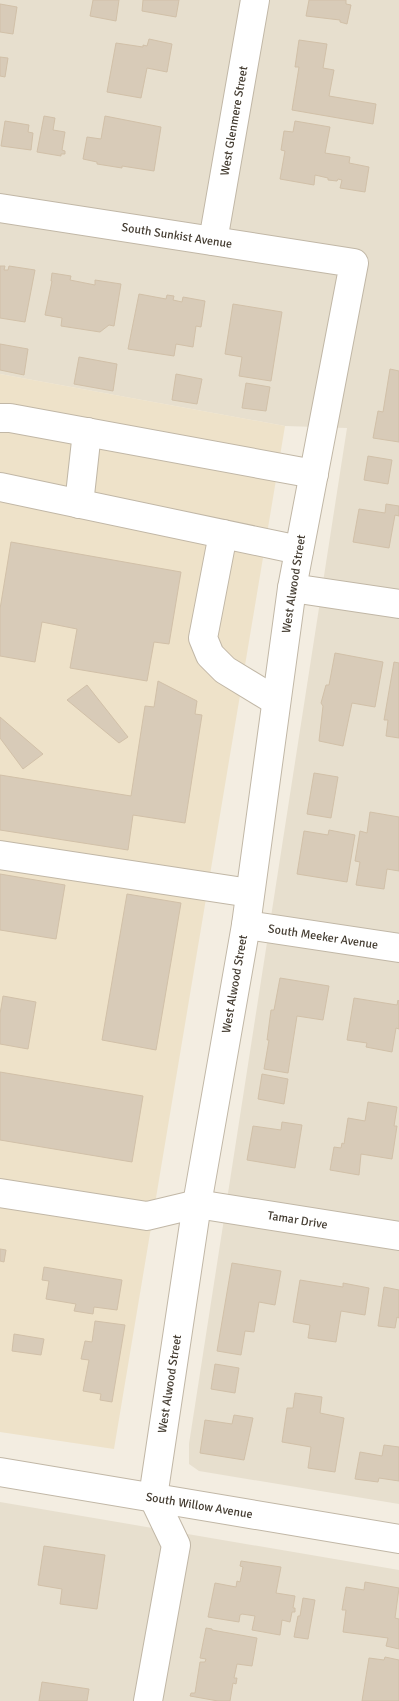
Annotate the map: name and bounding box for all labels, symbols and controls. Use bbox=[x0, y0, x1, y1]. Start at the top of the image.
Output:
street label: West Glenmere Street bbox=[217, 65, 251, 177]
street label: South Sunkist Avenue bbox=[121, 220, 233, 251]
street label: West Alwood Street bbox=[279, 534, 309, 634]
street label: South Meeker Avenue bbox=[267, 921, 379, 952]
street label: West Alwood Street bbox=[219, 934, 251, 1034]
street label: Tamar Drive bbox=[266, 1208, 329, 1232]
street label: West Alwood Street bbox=[155, 1334, 185, 1434]
street label: South Willow Avenue bbox=[145, 1489, 254, 1522]

